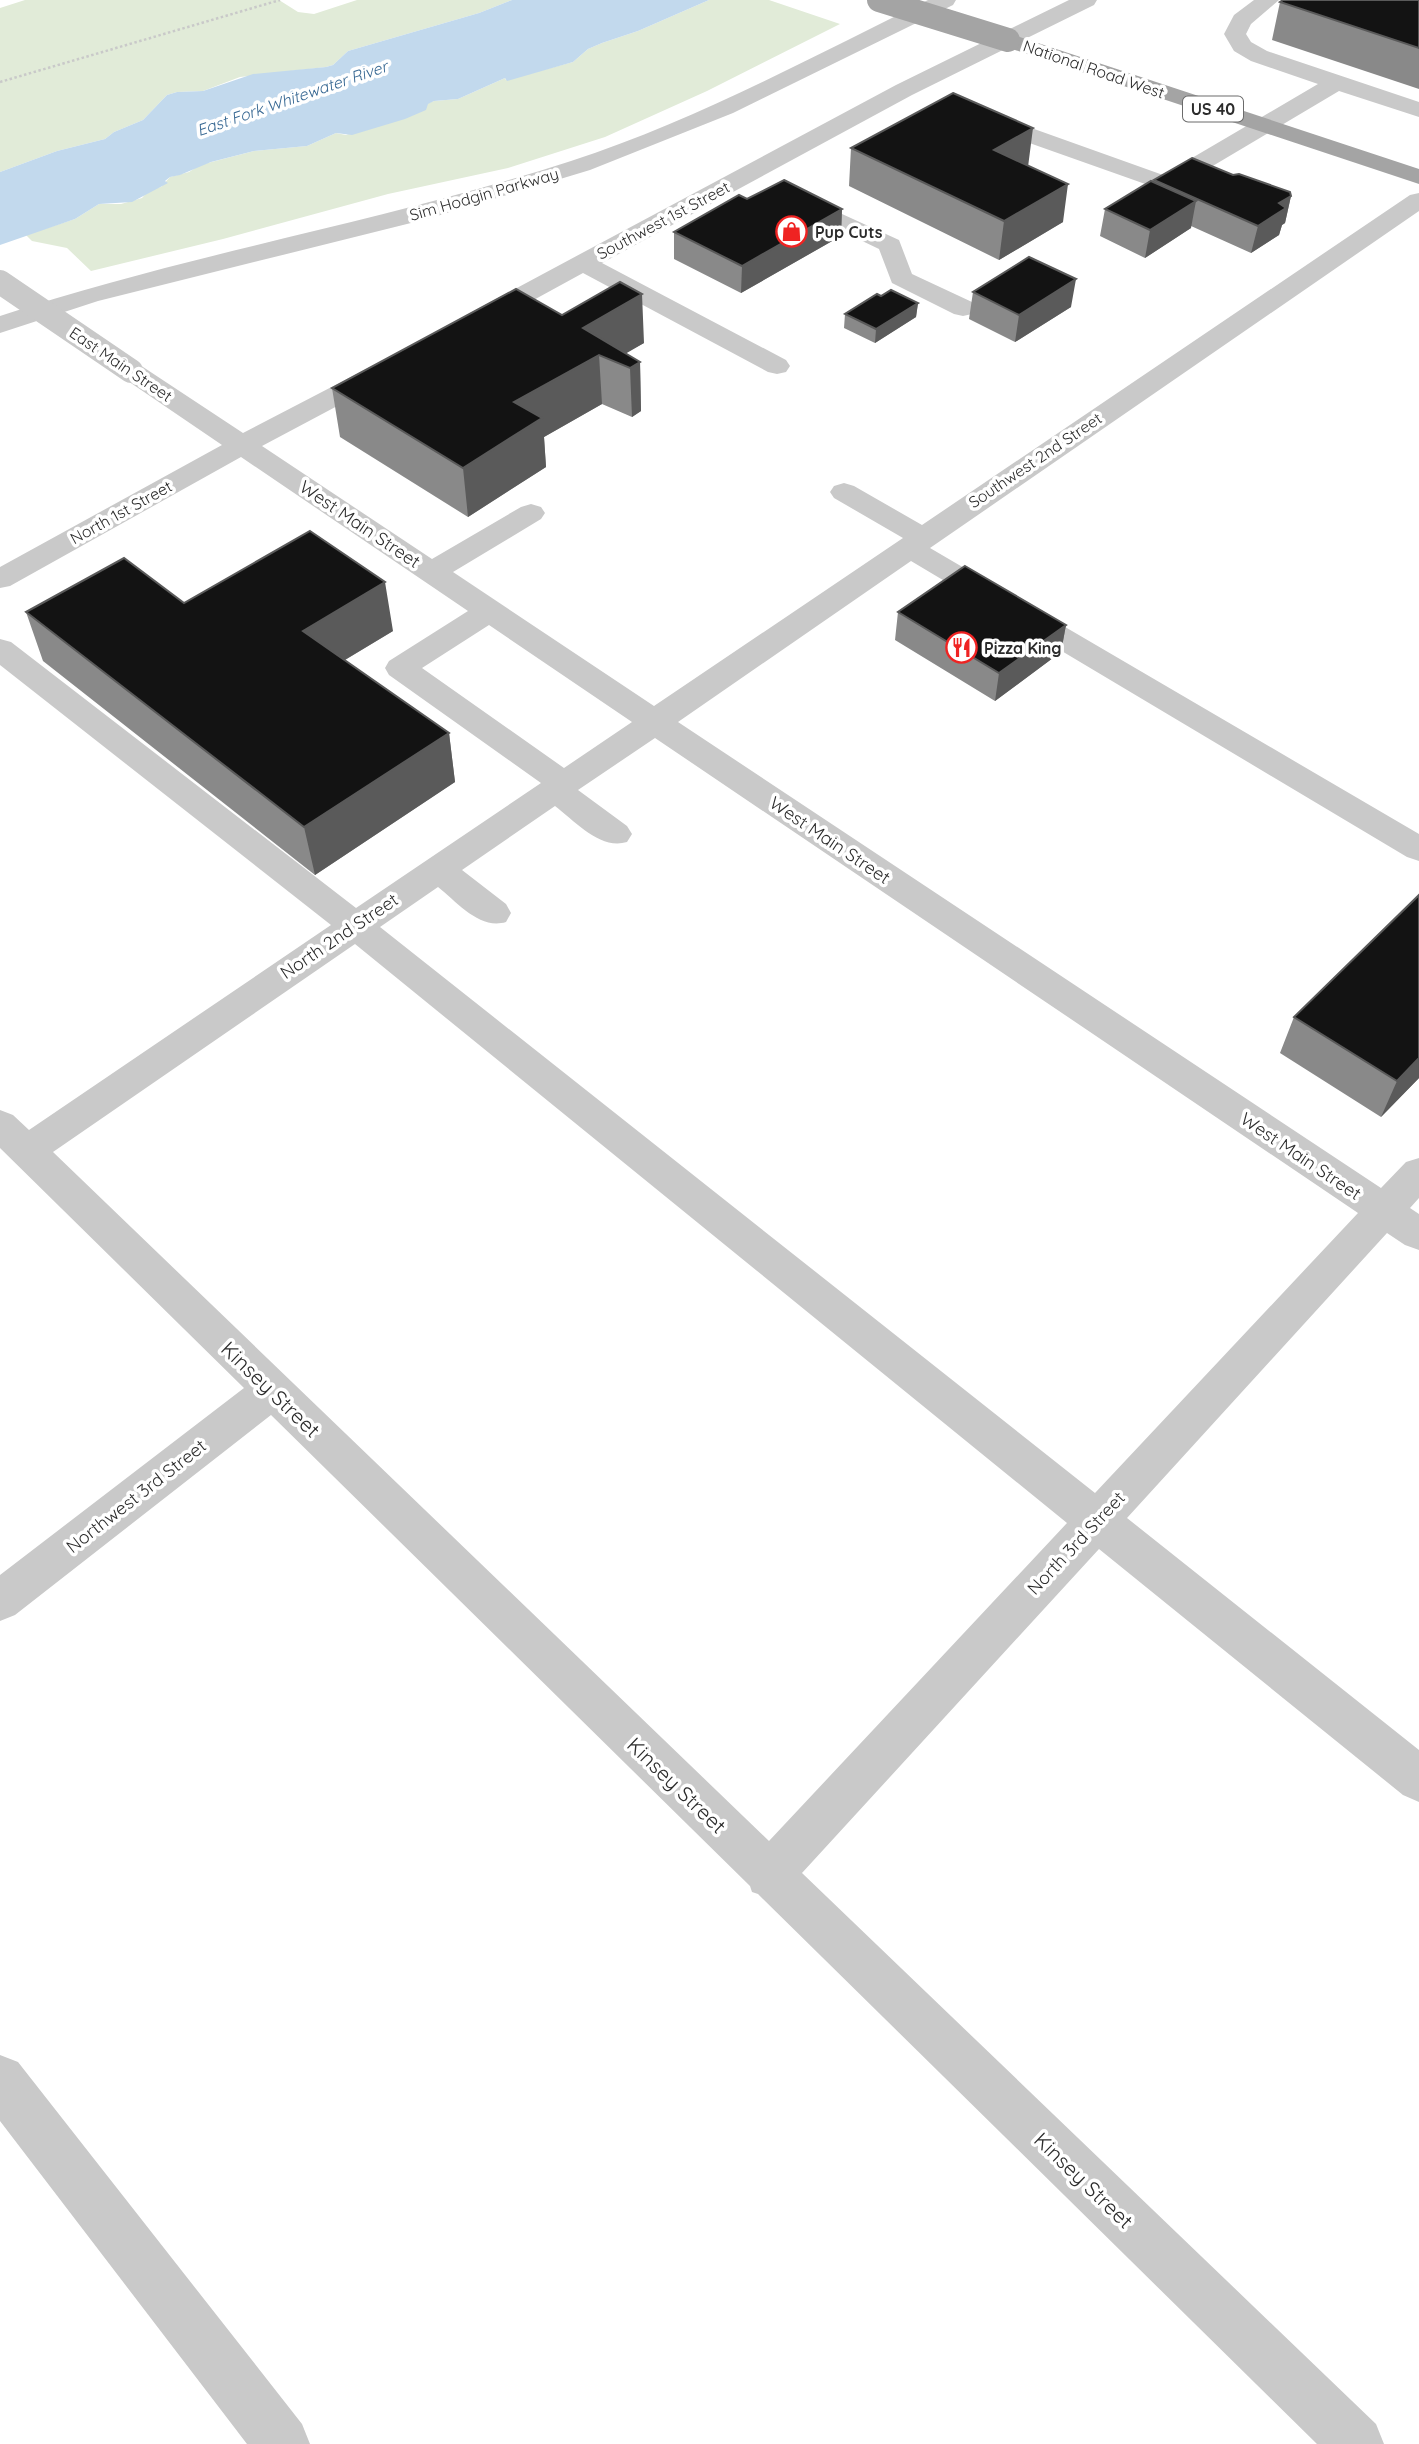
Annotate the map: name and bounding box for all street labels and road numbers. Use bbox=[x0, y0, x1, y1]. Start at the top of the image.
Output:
street label: National Road West bbox=[1021, 35, 1167, 103]
road number: US 40 bbox=[1183, 96, 1243, 122]
street label: Sim Hodgin Parkway bbox=[407, 163, 561, 225]
street label: Southwest 1st Street bbox=[593, 177, 733, 263]
street label: East Main Street bbox=[66, 322, 176, 406]
street label: Southwest 2nd Street bbox=[965, 408, 1105, 512]
street label: West Main Street bbox=[295, 475, 425, 573]
street label: North 1st Street bbox=[67, 476, 175, 548]
street label: West Main Street bbox=[765, 791, 895, 889]
street label: North 2nd Street bbox=[276, 888, 402, 984]
street label: West Main Street bbox=[1236, 1107, 1366, 1205]
street label: Kinsey Street bbox=[216, 1335, 326, 1443]
street label: Northwest 3rd Street bbox=[61, 1434, 211, 1558]
street label: North 3rd Street bbox=[1022, 1486, 1130, 1600]
street label: Kinsey Street bbox=[622, 1731, 732, 1839]
street label: Kinsey Street bbox=[1029, 2126, 1139, 2234]

